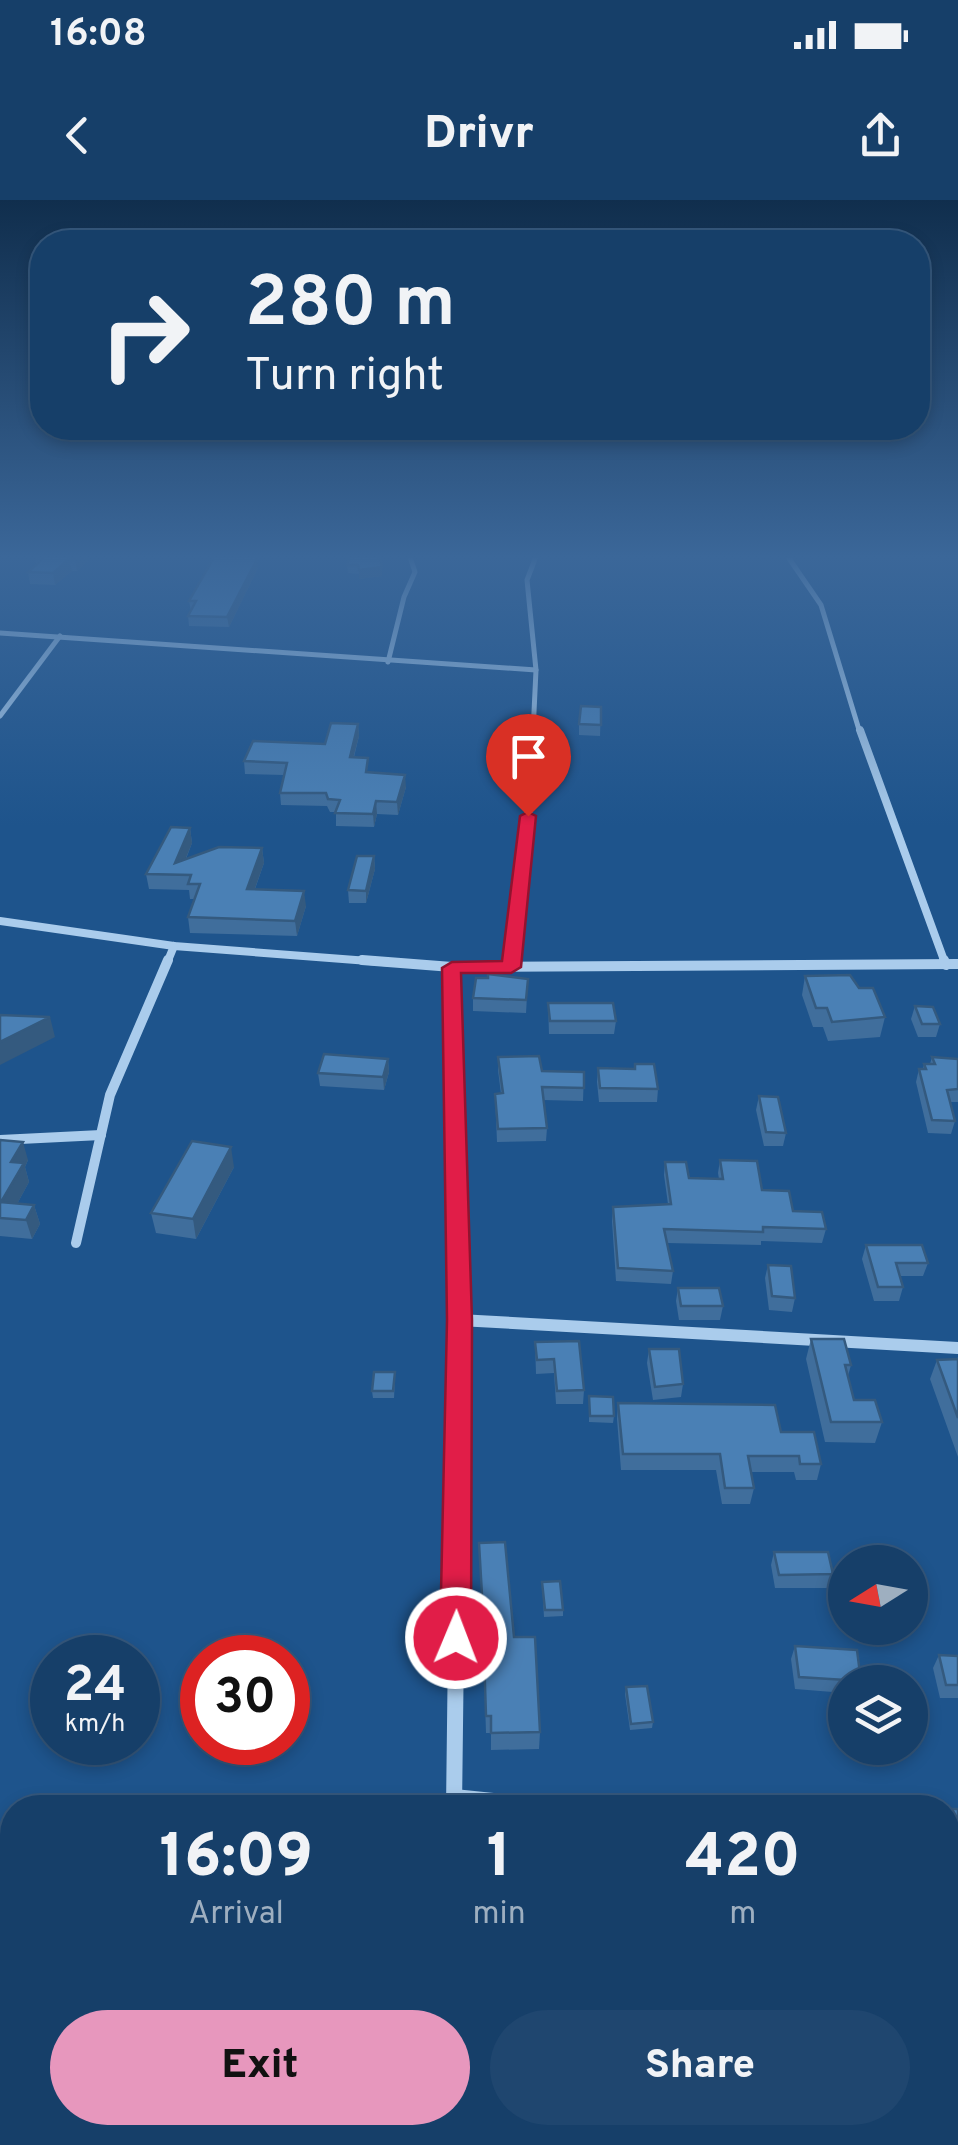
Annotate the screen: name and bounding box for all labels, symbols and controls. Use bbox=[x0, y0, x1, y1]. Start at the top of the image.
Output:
text: 16:08 bbox=[50, 11, 147, 60]
text: Drivr bbox=[424, 107, 534, 164]
icon: back bbox=[50, 108, 105, 163]
icon: share bbox=[853, 108, 908, 163]
text: 280 m bbox=[245, 262, 456, 351]
icon: right bbox=[80, 270, 210, 400]
text: Turn right bbox=[245, 349, 444, 406]
pin bbox=[486, 714, 571, 817]
icon: arrive bbox=[501, 729, 556, 784]
north arrow bbox=[828, 1545, 928, 1645]
map controls bbox=[828, 1545, 928, 1765]
position arrow bbox=[404, 1586, 508, 1690]
speed limit sign: 30 bbox=[180, 1635, 310, 1765]
text: 24 bbox=[64, 1656, 126, 1719]
button: layers bbox=[828, 1665, 928, 1765]
text: km/h bbox=[65, 1709, 125, 1741]
text: 16:09 bbox=[159, 1822, 313, 1898]
text: 1 bbox=[487, 1822, 511, 1898]
text: 420 bbox=[685, 1822, 801, 1898]
text: Arrival bbox=[189, 1895, 284, 1935]
text: min bbox=[472, 1895, 526, 1935]
text: m bbox=[729, 1895, 756, 1935]
button: Exit bbox=[50, 2010, 470, 2125]
button: Share bbox=[490, 2010, 910, 2125]

